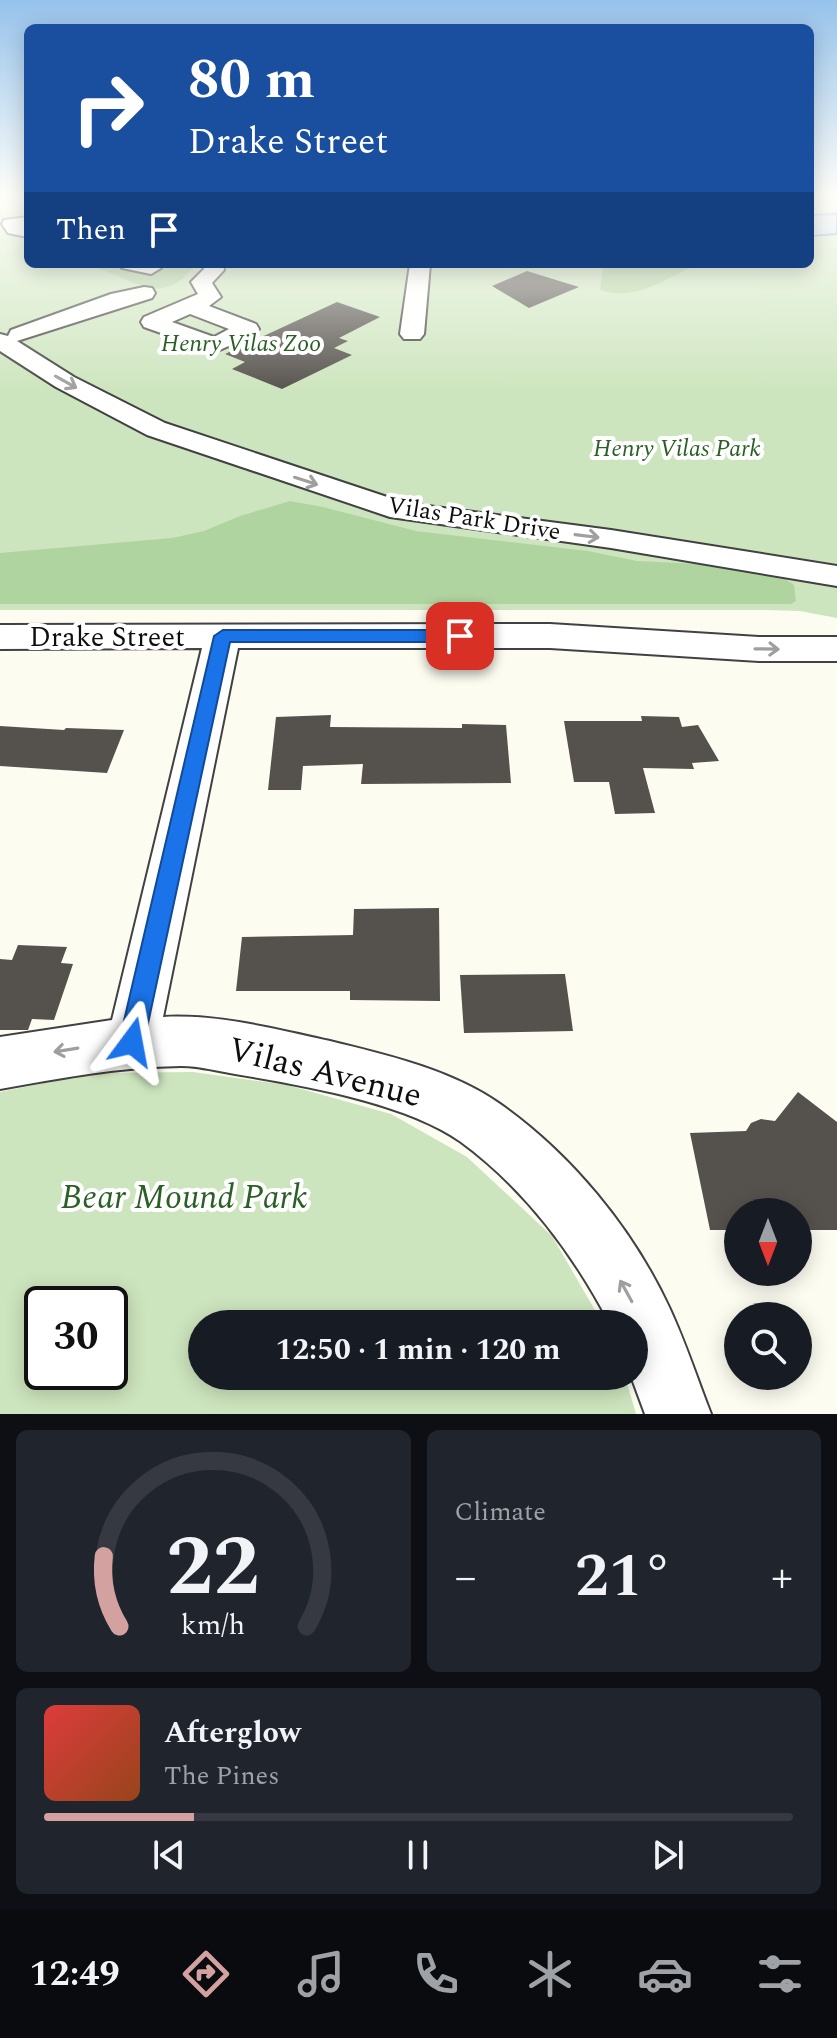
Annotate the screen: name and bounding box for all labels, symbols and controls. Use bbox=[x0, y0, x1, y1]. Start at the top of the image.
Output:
text: 80 m bbox=[188, 38, 315, 123]
icon: right bbox=[56, 56, 160, 160]
text: Drake Street bbox=[188, 115, 388, 170]
text: Then bbox=[56, 207, 126, 253]
icon: arrive bbox=[142, 208, 186, 252]
park label: Henry Vilas Zoo bbox=[161, 326, 321, 362]
one-way arrow bbox=[54, 374, 77, 390]
park label: Henry Vilas Park bbox=[593, 431, 761, 467]
one-way arrow bbox=[292, 474, 318, 489]
street label: Vilas Park Drive bbox=[385, 488, 563, 550]
one-way arrow bbox=[574, 529, 600, 544]
pin bbox=[426, 602, 494, 670]
icon: arrive bbox=[438, 614, 482, 658]
street label: Drake Street bbox=[29, 616, 185, 659]
one-way arrow bbox=[753, 641, 780, 656]
position arrow bbox=[90, 1000, 174, 1084]
street label: Vilas Avenue bbox=[223, 1024, 427, 1122]
one-way arrow bbox=[54, 1043, 79, 1058]
park label: Bear Mound Park bbox=[61, 1172, 307, 1224]
north arrow bbox=[724, 1198, 812, 1286]
map controls bbox=[724, 1198, 812, 1390]
one-way arrow bbox=[618, 1280, 634, 1303]
speed limit sign: 30 bbox=[24, 1286, 128, 1390]
button: search bbox=[724, 1302, 812, 1390]
text: 12:50 · 1 min · 120 m bbox=[275, 1327, 561, 1373]
text: Climate bbox=[455, 1492, 546, 1532]
text: 22 bbox=[167, 1505, 260, 1632]
text: 21° bbox=[575, 1531, 672, 1623]
text: − bbox=[455, 1544, 477, 1611]
text: + bbox=[771, 1544, 793, 1611]
text: km/h bbox=[181, 1604, 245, 1647]
text: Afterglow bbox=[164, 1710, 301, 1756]
text: The Pines bbox=[164, 1756, 279, 1796]
icon: previous bbox=[147, 1833, 191, 1877]
icon: pause bbox=[396, 1833, 440, 1877]
icon: next bbox=[646, 1833, 690, 1877]
icon: directions bbox=[178, 1946, 234, 2002]
icon: music bbox=[293, 1946, 349, 2002]
icon: phone bbox=[408, 1946, 464, 2002]
icon: climate bbox=[522, 1946, 578, 2002]
icon: car bbox=[637, 1946, 693, 2002]
icon: filters bbox=[752, 1946, 808, 2002]
text: 12:49 bbox=[29, 1947, 120, 2002]

